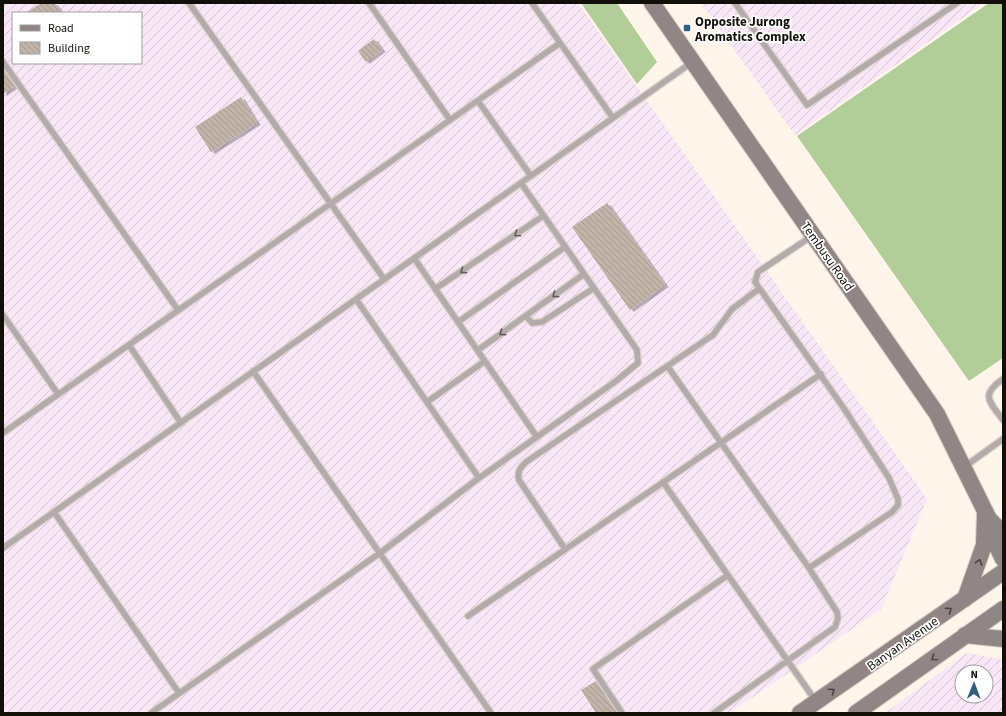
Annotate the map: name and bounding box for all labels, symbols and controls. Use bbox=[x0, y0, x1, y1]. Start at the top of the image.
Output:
legend bbox=[12, 12, 142, 64]
place label: Opposite Jurong Aromatics Complex bbox=[694, 13, 806, 46]
text: Road bbox=[48, 20, 74, 37]
marker: Opposite Jurong Aromatics Complex bbox=[682, 23, 692, 33]
text: Building bbox=[48, 40, 90, 57]
street label: Tembusu Road bbox=[797, 218, 858, 295]
one-way arrow bbox=[515, 229, 522, 236]
one-way arrow bbox=[461, 266, 468, 273]
one-way arrow bbox=[553, 290, 560, 297]
one-way arrow bbox=[499, 328, 506, 336]
one-way arrow bbox=[974, 559, 983, 566]
one-way arrow bbox=[944, 608, 951, 615]
street label: Banyan Avenue bbox=[863, 613, 942, 675]
one-way arrow bbox=[931, 653, 938, 660]
north arrow bbox=[954, 664, 994, 704]
text: N bbox=[970, 667, 978, 682]
one-way arrow bbox=[828, 689, 835, 696]

